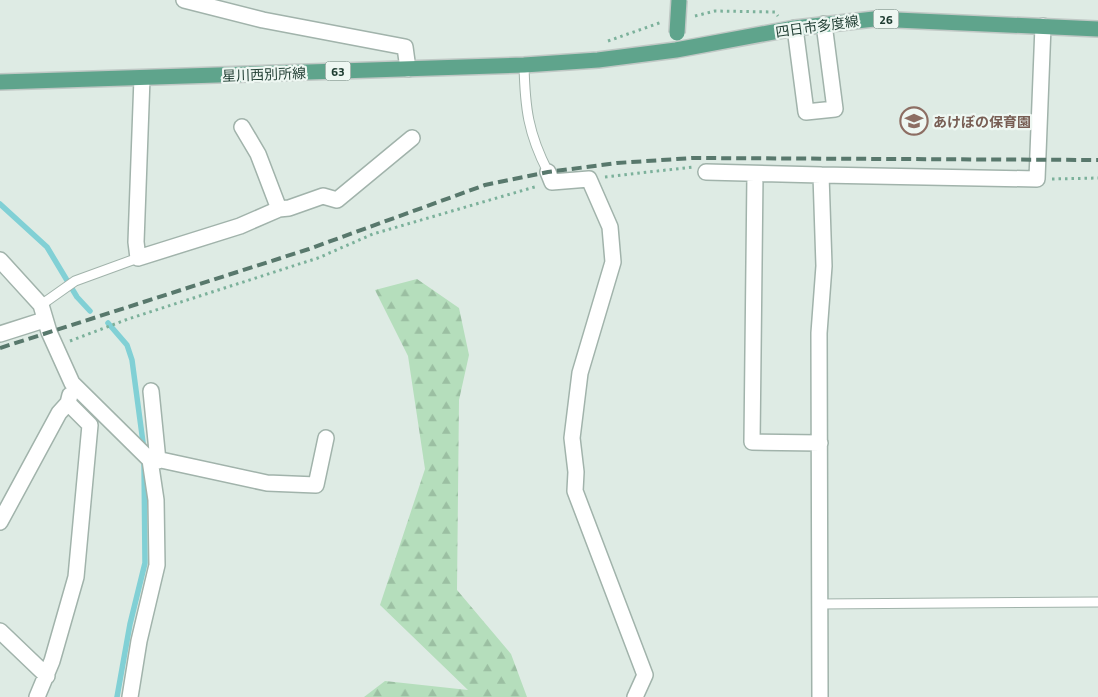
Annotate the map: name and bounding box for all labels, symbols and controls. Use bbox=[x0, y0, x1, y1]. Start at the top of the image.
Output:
street label: 四日市多度線 bbox=[774, 10, 860, 42]
road number: 26 bbox=[874, 10, 898, 28]
road number: 63 bbox=[326, 61, 350, 80]
street label: 星川西別所線 bbox=[222, 62, 306, 86]
school or university icon: あけぼの保育園 bbox=[899, 106, 929, 136]
place label: あけぼの保育園 bbox=[933, 111, 1031, 132]

